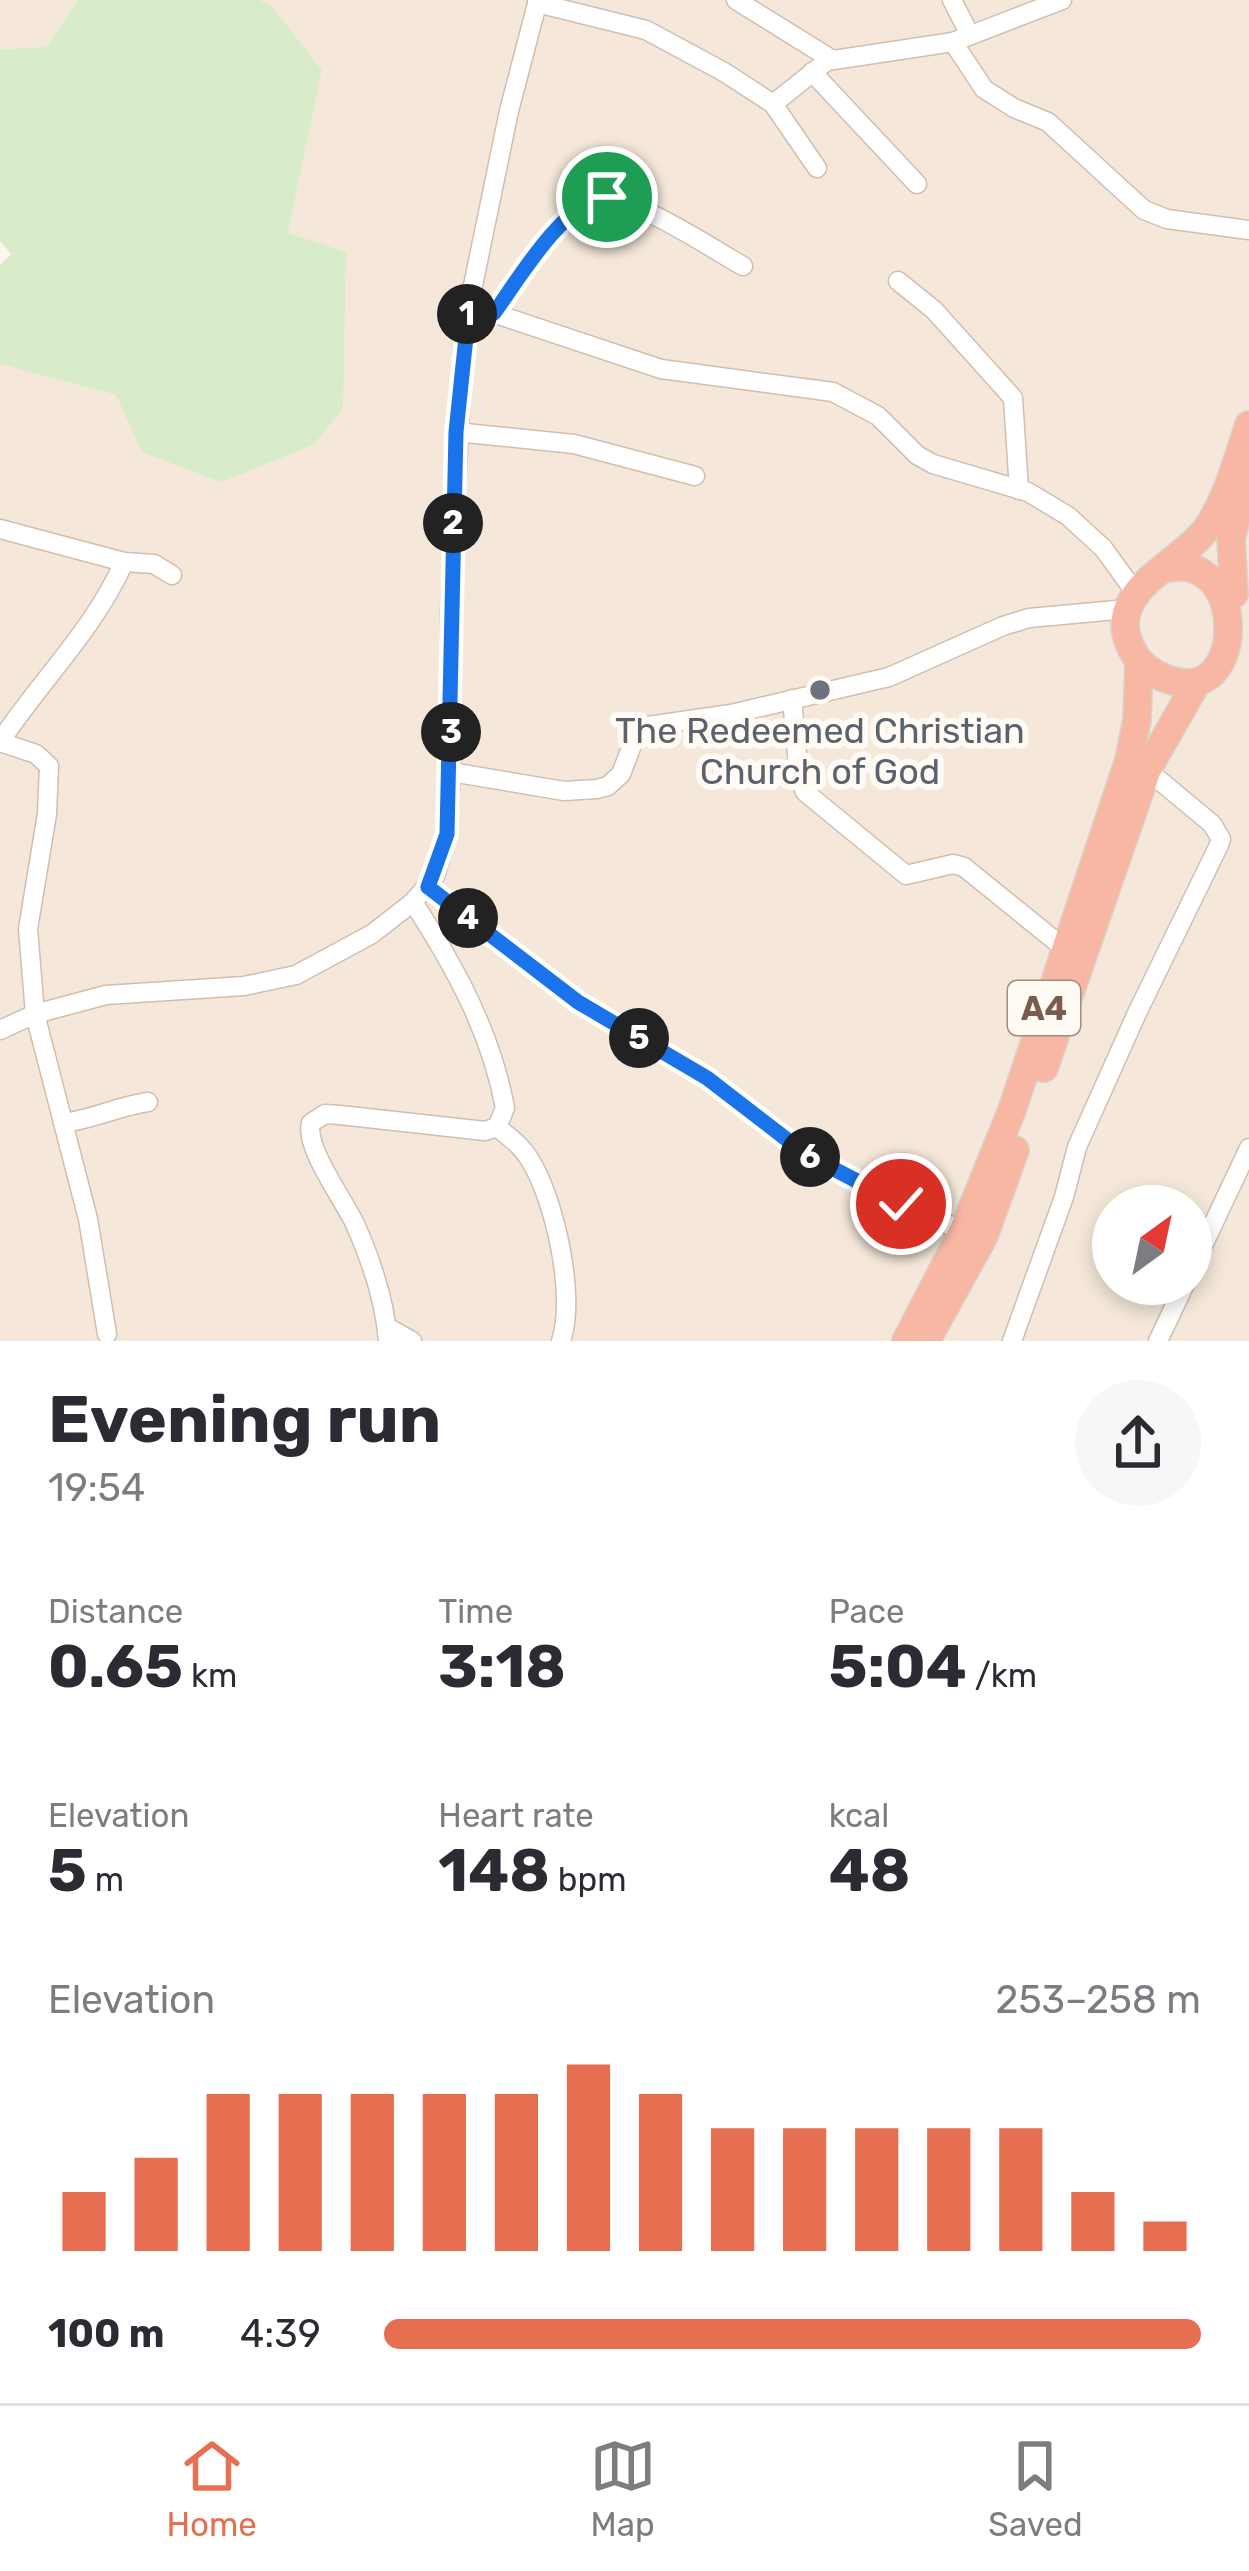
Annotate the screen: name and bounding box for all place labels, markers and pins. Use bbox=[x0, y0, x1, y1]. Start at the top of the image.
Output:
pin bbox=[556, 146, 658, 248]
pin: 1 bbox=[437, 284, 497, 344]
pin: 2 bbox=[423, 493, 483, 553]
marker: The Redeemed Christian Church of God bbox=[807, 677, 833, 703]
pin: 3 bbox=[421, 702, 481, 762]
place label: The Redeemed Christian Church of God bbox=[615, 709, 1025, 793]
pin: 4 bbox=[438, 888, 498, 948]
pin: 5 bbox=[609, 1008, 669, 1068]
pin: 6 bbox=[780, 1127, 840, 1187]
pin bbox=[850, 1153, 952, 1255]

